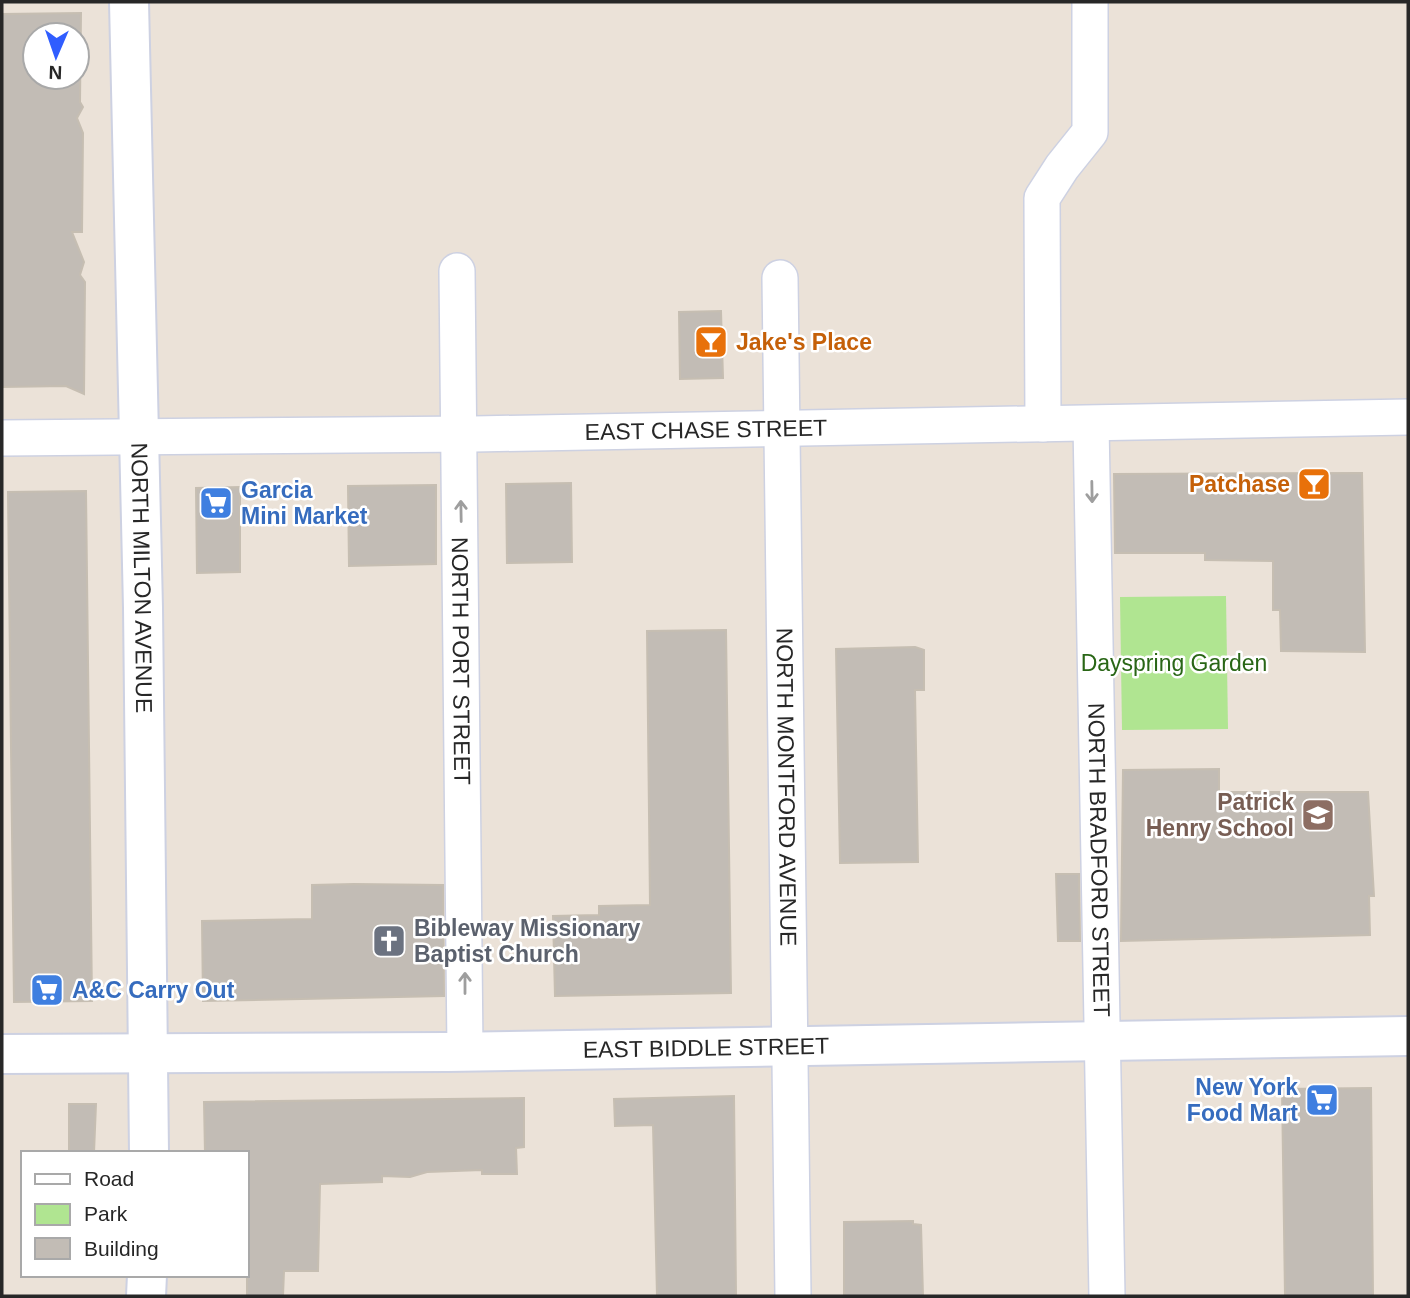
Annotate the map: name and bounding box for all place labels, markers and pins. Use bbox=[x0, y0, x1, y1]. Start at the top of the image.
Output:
bar icon: Jake's Place bbox=[692, 323, 730, 361]
place label: Jake's Place bbox=[736, 329, 872, 355]
bar icon: Patchase bbox=[1295, 465, 1333, 503]
place label: Patchase bbox=[1189, 471, 1290, 497]
place label: Garcia Mini Market bbox=[241, 477, 368, 529]
supermarket icon: Garcia Mini Market bbox=[197, 484, 235, 522]
place label: Patrick Henry School bbox=[1146, 789, 1294, 841]
school or university icon: Patrick Henry School bbox=[1299, 796, 1337, 834]
place label: Bibleway Missionary Baptist Church bbox=[414, 915, 640, 967]
church icon: Bibleway Missionary Baptist Church bbox=[370, 922, 408, 960]
supermarket icon: A&C Carry Out bbox=[28, 971, 66, 1009]
place label: A&C Carry Out bbox=[72, 977, 235, 1003]
place label: New York Food Mart bbox=[1187, 1074, 1298, 1126]
supermarket icon: New York Food Mart bbox=[1303, 1081, 1341, 1119]

